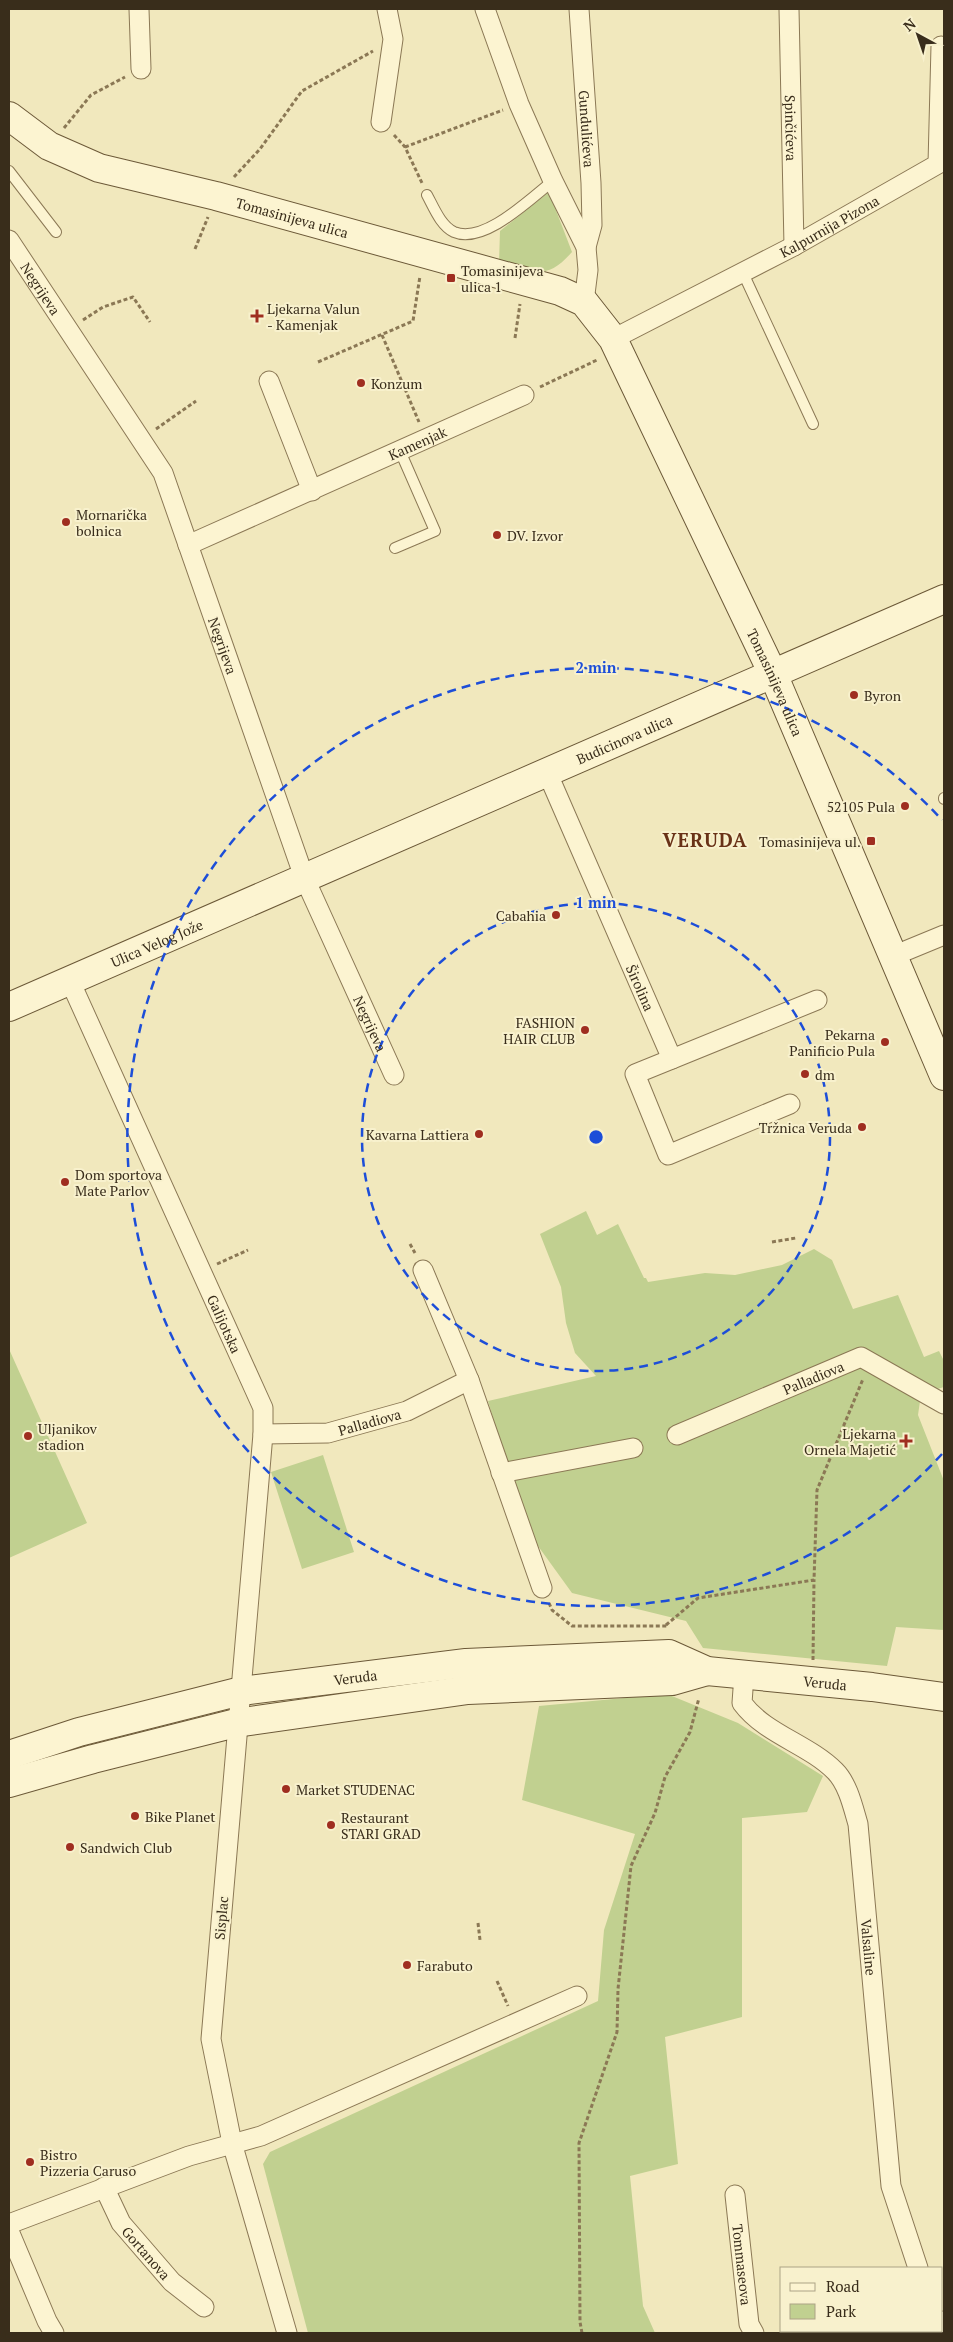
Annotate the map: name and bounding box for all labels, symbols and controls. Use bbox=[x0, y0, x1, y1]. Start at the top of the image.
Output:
north arrow bbox=[893, 10, 943, 60]
text: N bbox=[899, 14, 920, 35]
street label: Gundulićeva bbox=[575, 89, 599, 168]
street label: Spinčićeva bbox=[781, 95, 802, 161]
street label: Kalpurnija Pizona bbox=[776, 190, 882, 261]
street label: Tomasinijeva ulica bbox=[234, 192, 351, 242]
street label: Negrijeva bbox=[17, 258, 65, 318]
place label: Tomasinijeva ulica 1 bbox=[461, 261, 543, 296]
marker: Tomasinijeva ulica 1 bbox=[445, 272, 457, 284]
place label: Ljekarna Valun - Kamenjak bbox=[267, 299, 361, 334]
marker: Ljekarna Valun - Kamenjak bbox=[251, 310, 263, 322]
place label: Konzum bbox=[371, 374, 422, 393]
marker: Konzum bbox=[355, 377, 367, 389]
street label: Kamenjak bbox=[385, 421, 450, 464]
place label: Mornarička bolnica bbox=[76, 505, 147, 540]
marker: Mornarička bolnica bbox=[60, 516, 72, 528]
place label: DV. Izvor bbox=[507, 526, 564, 545]
marker: DV. Izvor bbox=[491, 529, 503, 541]
street label: Negrijeva bbox=[204, 614, 242, 677]
street label: Tomasinijeva ulica bbox=[743, 625, 808, 739]
text: 2 min bbox=[575, 657, 617, 677]
place label: Byron bbox=[864, 686, 902, 705]
marker: Byron bbox=[848, 689, 860, 701]
street label: Budicinova ulica bbox=[573, 709, 675, 768]
place label: 52105 Pula bbox=[827, 797, 895, 816]
marker: 52105 Pula bbox=[899, 800, 911, 812]
district label: VERUDA bbox=[662, 827, 748, 852]
place label: Tomasinijeva ul. bbox=[759, 832, 861, 851]
marker: Tomasinijeva ul. bbox=[865, 835, 877, 847]
text: 1 min bbox=[575, 892, 617, 912]
place label: Cabahia bbox=[496, 906, 546, 925]
marker: Cabahia bbox=[550, 909, 562, 921]
street label: Ulica Velog Jože bbox=[108, 914, 206, 971]
street label: Širolina bbox=[622, 961, 659, 1014]
street label: Negrijeva bbox=[350, 992, 391, 1054]
place label: FASHION HAIR CLUB bbox=[503, 1013, 575, 1048]
marker: FASHION HAIR CLUB bbox=[579, 1024, 591, 1036]
place label: Pekarna Panificio Pula bbox=[789, 1025, 875, 1060]
marker: Pekarna Panificio Pula bbox=[879, 1036, 891, 1048]
place label: dm bbox=[815, 1065, 835, 1084]
marker: dm bbox=[799, 1068, 811, 1080]
place label: Tržnica Veruda bbox=[759, 1118, 852, 1137]
marker: Tržnica Veruda bbox=[856, 1121, 868, 1133]
place label: Kavarna Lattiera bbox=[366, 1125, 469, 1144]
marker: Kavarna Lattiera bbox=[473, 1128, 485, 1140]
centre of rings bbox=[587, 1128, 605, 1146]
place label: Dom sportova Mate Parlov bbox=[75, 1165, 162, 1200]
marker: Dom sportova Mate Parlov bbox=[59, 1176, 71, 1188]
street label: Galijotska bbox=[203, 1291, 246, 1356]
street label: Palladiova bbox=[780, 1356, 847, 1399]
street label: Palladiova bbox=[336, 1404, 403, 1439]
place label: Uljanikov stadion bbox=[38, 1419, 98, 1454]
place label: Ljekarna Ornela Majetić bbox=[804, 1424, 896, 1459]
marker: Uljanikov stadion bbox=[22, 1430, 34, 1442]
marker: Ljekarna Ornela Majetić bbox=[900, 1435, 912, 1447]
street label: Veruda bbox=[332, 1665, 378, 1689]
street label: Veruda bbox=[802, 1671, 848, 1694]
place label: Market STUDENAC bbox=[296, 1780, 415, 1799]
marker: Market STUDENAC bbox=[280, 1783, 292, 1795]
place label: Bike Planet bbox=[145, 1807, 216, 1826]
place label: Restaurant STARI GRAD bbox=[341, 1808, 421, 1843]
marker: Bike Planet bbox=[129, 1810, 141, 1822]
marker: Restaurant STARI GRAD bbox=[325, 1819, 337, 1831]
place label: Sandwich Club bbox=[80, 1838, 172, 1857]
marker: Sandwich Club bbox=[64, 1841, 76, 1853]
street label: Sisplac bbox=[210, 1895, 232, 1941]
street label: Valsaline bbox=[857, 1918, 881, 1976]
place label: Farabuto bbox=[417, 1956, 473, 1975]
marker: Farabuto bbox=[401, 1959, 413, 1971]
place label: Bistro Pizzeria Caruso bbox=[40, 2145, 136, 2180]
marker: Bistro Pizzeria Caruso bbox=[24, 2156, 36, 2168]
street label: Gortanova bbox=[118, 2222, 175, 2283]
street label: Tommaseova bbox=[729, 2223, 756, 2306]
legend bbox=[780, 2267, 943, 2332]
text: Road bbox=[826, 2276, 859, 2296]
text: Park bbox=[826, 2301, 856, 2321]

